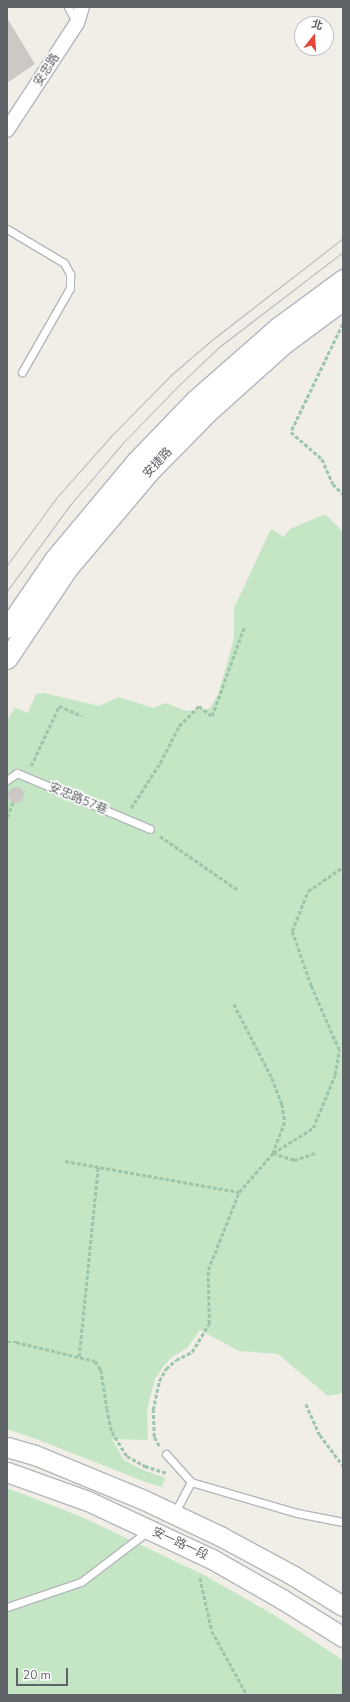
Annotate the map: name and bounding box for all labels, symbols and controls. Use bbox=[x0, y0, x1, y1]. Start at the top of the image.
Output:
north arrow bbox=[294, 16, 334, 56]
text: 北 bbox=[310, 16, 325, 34]
street label: 安忠路 bbox=[31, 51, 63, 89]
street label: 安捷路 bbox=[140, 445, 176, 481]
street label: 安忠路57巷 bbox=[46, 780, 110, 818]
street label: 安一路一段 bbox=[150, 1525, 210, 1563]
scale bar bbox=[18, 1660, 70, 1686]
text: 20 m bbox=[23, 1667, 51, 1683]

